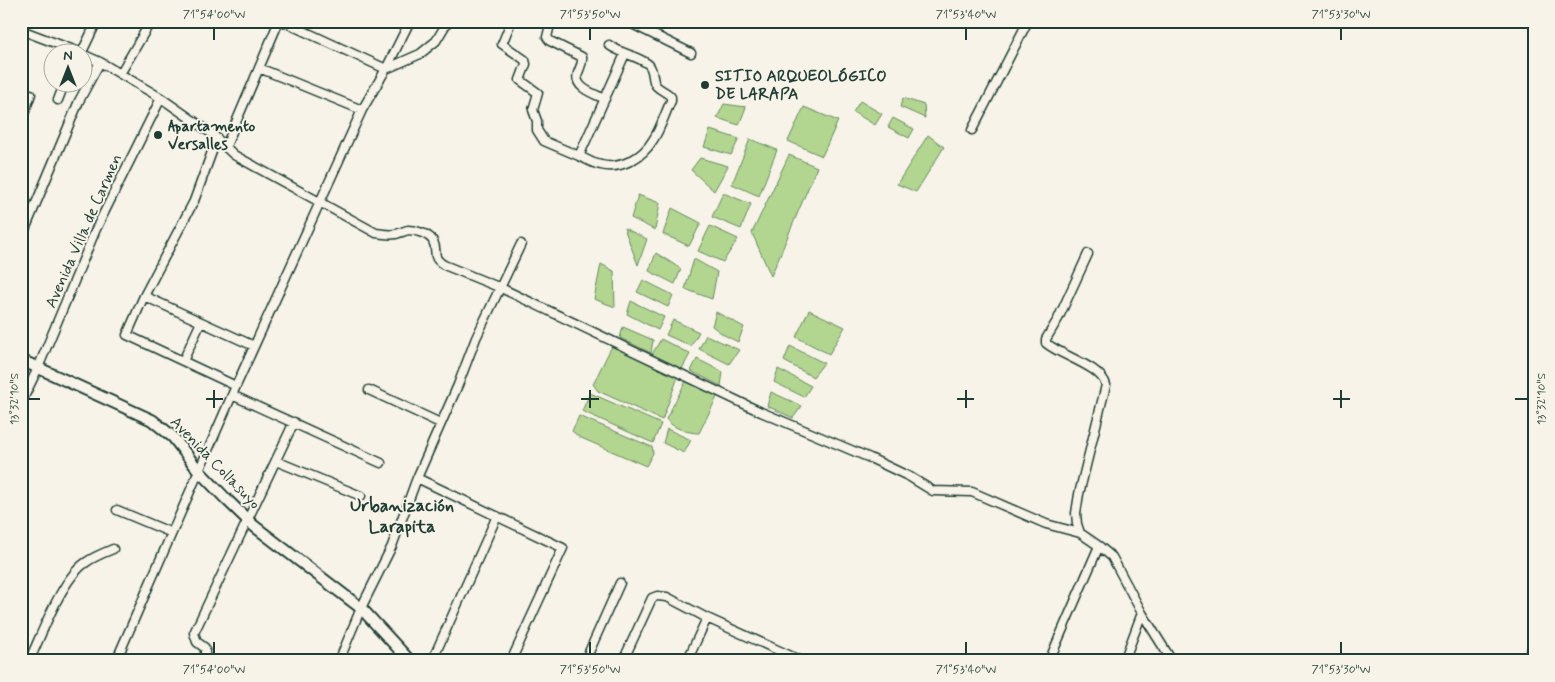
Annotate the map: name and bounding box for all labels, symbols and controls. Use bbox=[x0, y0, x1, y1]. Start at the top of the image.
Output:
text: 71°54'00"W bbox=[183, 7, 245, 23]
text: 71°53'50"W bbox=[560, 7, 620, 23]
text: 71°53'40"W bbox=[936, 7, 996, 23]
text: 71°53'30"W bbox=[1312, 7, 1371, 23]
north arrow bbox=[42, 42, 92, 92]
text: N bbox=[63, 47, 73, 65]
place label: SITIO ARQUEOLÓGICO DE LARAPA bbox=[715, 66, 887, 105]
marker: SITIO ARQUEOLÓGICO DE LARAPA bbox=[699, 79, 711, 91]
place label: Apartamento Versalles bbox=[168, 116, 256, 155]
marker: Apartamento Versalles bbox=[152, 129, 164, 141]
street label: Avenida Villa de Carmen bbox=[41, 151, 127, 311]
text: 13°32'10"S bbox=[7, 373, 23, 425]
text: 13°32'10"S bbox=[1534, 373, 1550, 425]
street label: Avenida Collasuyo bbox=[165, 412, 265, 514]
district label: Urbanización Larapita bbox=[350, 494, 454, 539]
text: 71°54'00"W bbox=[183, 662, 245, 678]
text: 71°53'50"W bbox=[560, 662, 620, 678]
text: 71°53'40"W bbox=[936, 662, 996, 678]
text: 71°53'30"W bbox=[1312, 662, 1371, 678]

